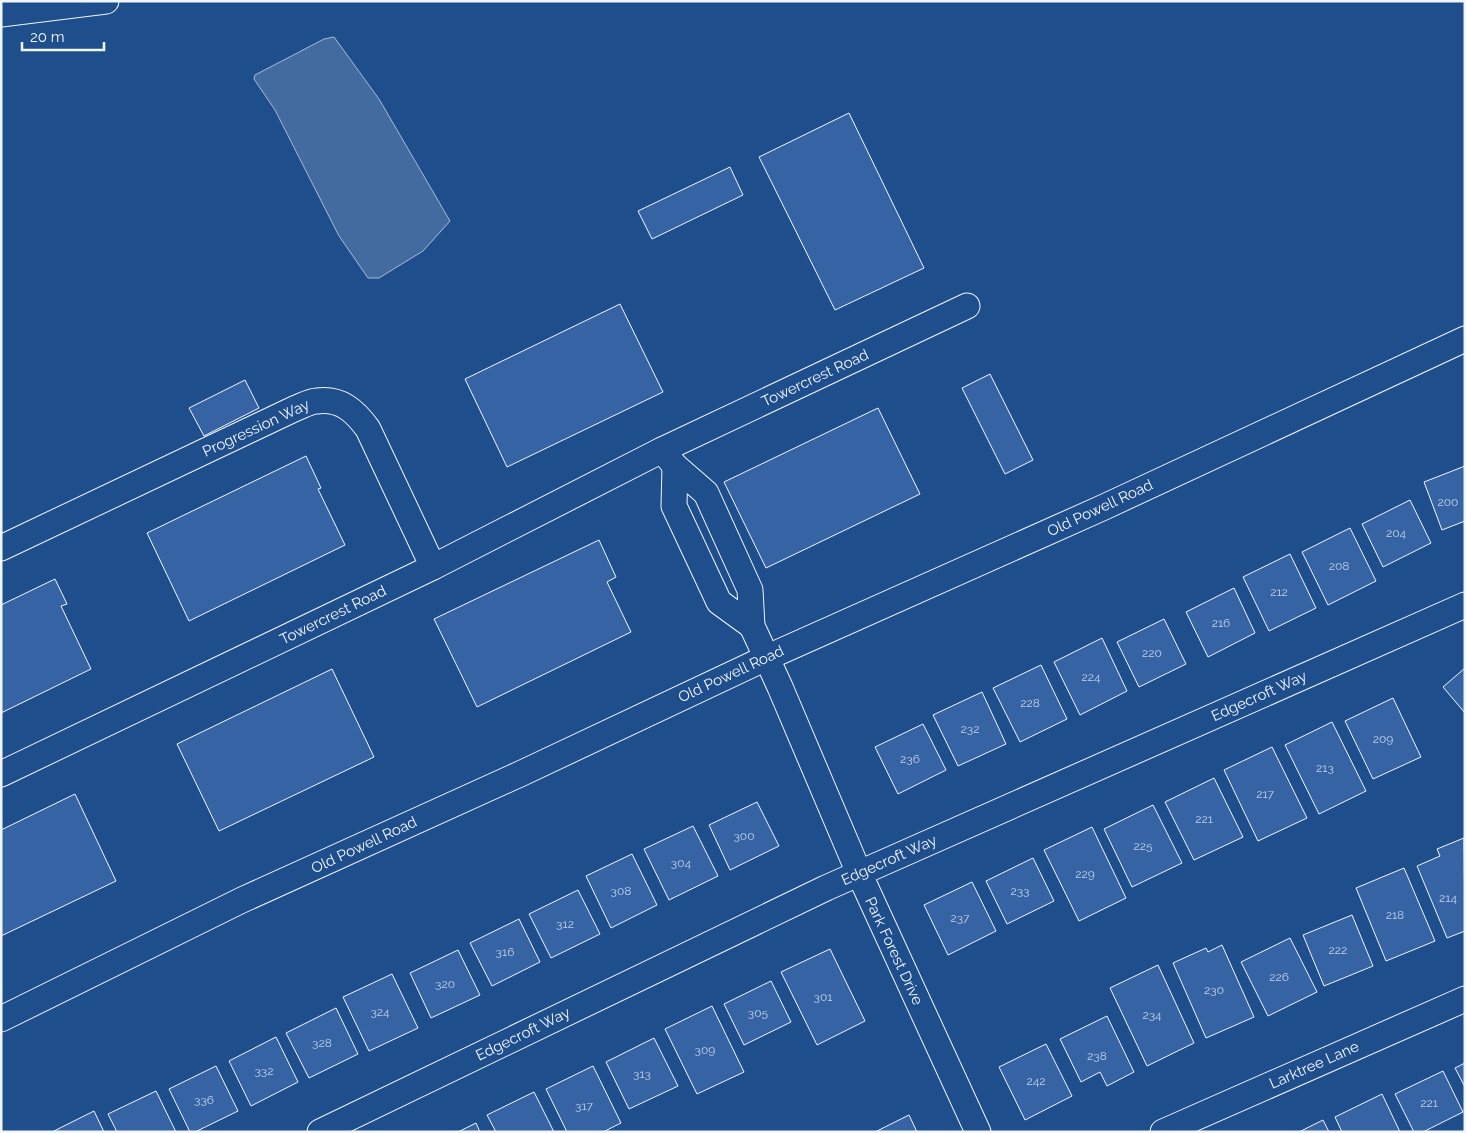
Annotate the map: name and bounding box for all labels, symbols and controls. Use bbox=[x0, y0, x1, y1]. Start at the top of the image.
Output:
scale bar bbox=[22, 20, 105, 52]
text: 20 m bbox=[30, 28, 65, 46]
street label: Towercrest Road bbox=[759, 345, 871, 411]
street label: Progression Way bbox=[200, 395, 312, 461]
street label: Old Powell Road bbox=[1044, 476, 1156, 540]
house number: 200 bbox=[1438, 495, 1458, 509]
house number: 204 bbox=[1386, 526, 1407, 540]
house number: 208 bbox=[1329, 559, 1349, 573]
street label: Towercrest Road bbox=[277, 581, 389, 649]
house number: 212 bbox=[1270, 585, 1288, 599]
house number: 216 bbox=[1212, 616, 1230, 630]
street label: Old Powell Road bbox=[675, 642, 787, 706]
house number: 220 bbox=[1142, 646, 1162, 660]
street label: Edgecroft Way bbox=[1208, 667, 1310, 725]
house number: 224 bbox=[1081, 670, 1101, 684]
house number: 228 bbox=[1020, 696, 1040, 710]
house number: 232 bbox=[961, 722, 979, 736]
house number: 209 bbox=[1373, 732, 1393, 746]
house number: 236 bbox=[900, 752, 920, 766]
house number: 213 bbox=[1316, 761, 1334, 775]
house number: 217 bbox=[1256, 787, 1274, 801]
house number: 221 bbox=[1195, 812, 1213, 826]
street label: Old Powell Road bbox=[308, 813, 420, 877]
house number: 300 bbox=[733, 829, 755, 843]
street label: Edgecroft Way bbox=[838, 831, 940, 889]
house number: 225 bbox=[1133, 839, 1153, 853]
house number: 304 bbox=[671, 856, 692, 870]
house number: 229 bbox=[1075, 867, 1095, 881]
house number: 308 bbox=[611, 884, 631, 898]
house number: 233 bbox=[1010, 884, 1030, 898]
house number: 214 bbox=[1439, 891, 1457, 905]
street label: Park Forest Drive bbox=[861, 894, 927, 1008]
house number: 218 bbox=[1386, 908, 1404, 922]
house number: 237 bbox=[950, 911, 970, 925]
house number: 312 bbox=[556, 917, 574, 931]
house number: 222 bbox=[1329, 943, 1347, 957]
house number: 316 bbox=[496, 945, 514, 959]
house number: 226 bbox=[1269, 970, 1289, 984]
house number: 320 bbox=[435, 977, 455, 991]
house number: 230 bbox=[1204, 983, 1224, 997]
house number: 301 bbox=[814, 990, 832, 1004]
street label: Edgecroft Way bbox=[473, 1003, 573, 1065]
house number: 324 bbox=[370, 1005, 390, 1019]
house number: 305 bbox=[748, 1006, 769, 1020]
house number: 234 bbox=[1142, 1008, 1162, 1022]
house number: 328 bbox=[312, 1036, 332, 1050]
street label: Larktree Lane bbox=[1266, 1037, 1362, 1093]
house number: 309 bbox=[695, 1043, 715, 1057]
house number: 238 bbox=[1087, 1049, 1107, 1063]
house number: 332 bbox=[254, 1064, 274, 1078]
house number: 313 bbox=[633, 1067, 651, 1081]
house number: 242 bbox=[1026, 1074, 1046, 1088]
house number: 336 bbox=[194, 1093, 214, 1107]
house number: 221 bbox=[1420, 1096, 1438, 1110]
house number: 317 bbox=[575, 1099, 594, 1113]

